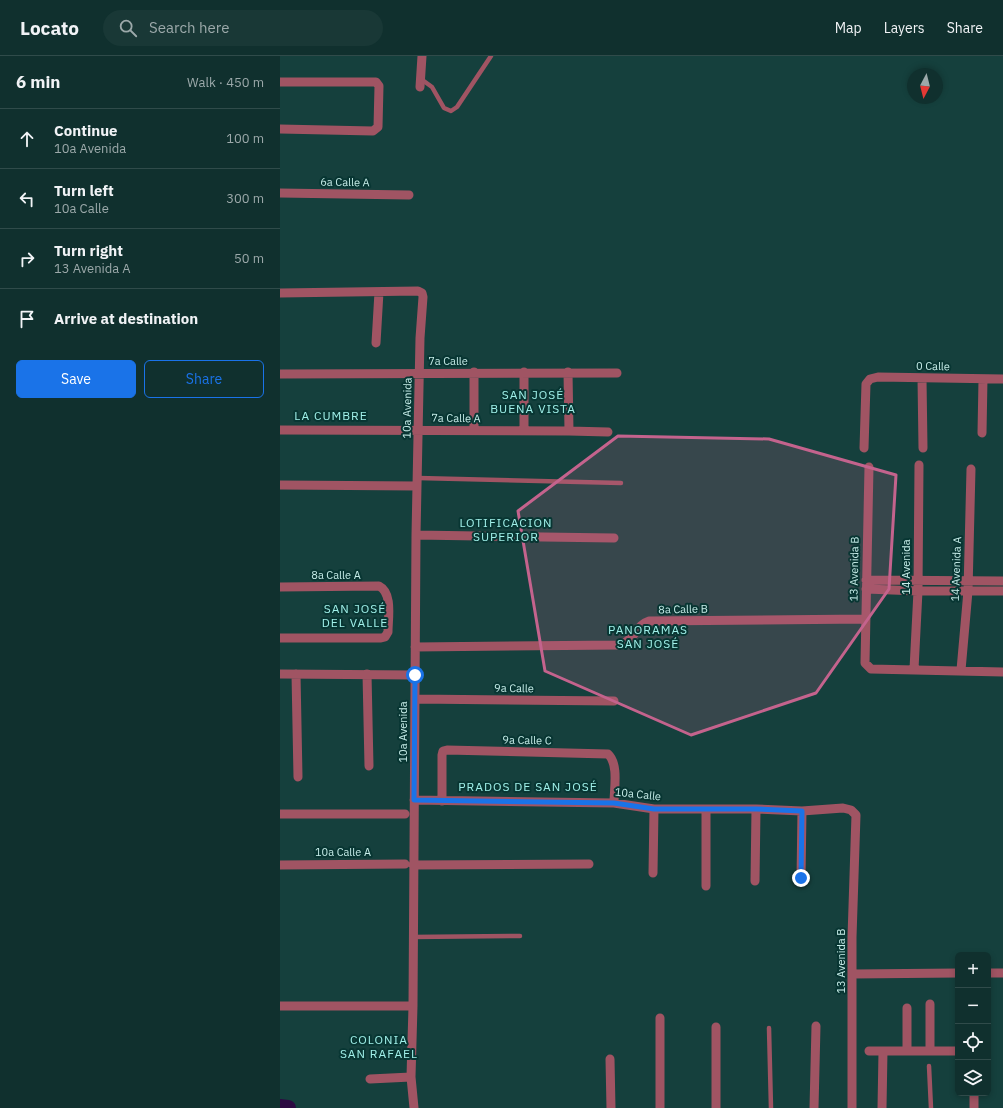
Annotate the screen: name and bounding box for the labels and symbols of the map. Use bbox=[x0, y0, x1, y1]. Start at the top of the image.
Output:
north arrow bbox=[907, 68, 943, 104]
street label: 6a Calle A bbox=[320, 175, 370, 189]
street label: 7a Calle bbox=[428, 354, 468, 368]
street label: 0 Calle bbox=[916, 359, 950, 373]
street label: 10a Avenida bbox=[399, 377, 415, 439]
district label: SAN JOSÉ BUENA VISTA bbox=[490, 387, 576, 416]
district label: LA CUMBRE bbox=[294, 408, 368, 423]
street label: 7a Calle A bbox=[431, 411, 481, 425]
district label: LOTIFICACION SUPERIOR bbox=[459, 515, 553, 544]
street label: 13 Avenida B bbox=[846, 536, 862, 602]
street label: 14 Avenida A bbox=[948, 536, 964, 602]
street label: 14 Avenida bbox=[899, 539, 913, 595]
street label: 8a Calle A bbox=[311, 568, 361, 582]
district label: SAN JOSÉ DEL VALLE bbox=[322, 601, 388, 630]
street label: 8a Calle B bbox=[658, 602, 708, 616]
district label: PANORAMAS SAN JOSÉ bbox=[608, 622, 688, 651]
route start bbox=[406, 666, 424, 684]
street label: 9a Calle bbox=[494, 681, 534, 695]
street label: 10a Avenida bbox=[396, 701, 410, 763]
street label: 9a Calle C bbox=[502, 733, 552, 747]
district label: PRADOS DE SAN JOSÉ bbox=[458, 779, 598, 794]
street label: 10a Calle bbox=[614, 785, 662, 803]
street label: 10a Calle A bbox=[315, 845, 371, 859]
route end bbox=[792, 869, 810, 887]
street label: 13 Avenida B bbox=[834, 928, 848, 994]
district label: COLONIA SAN RAFAEL bbox=[340, 1032, 418, 1061]

